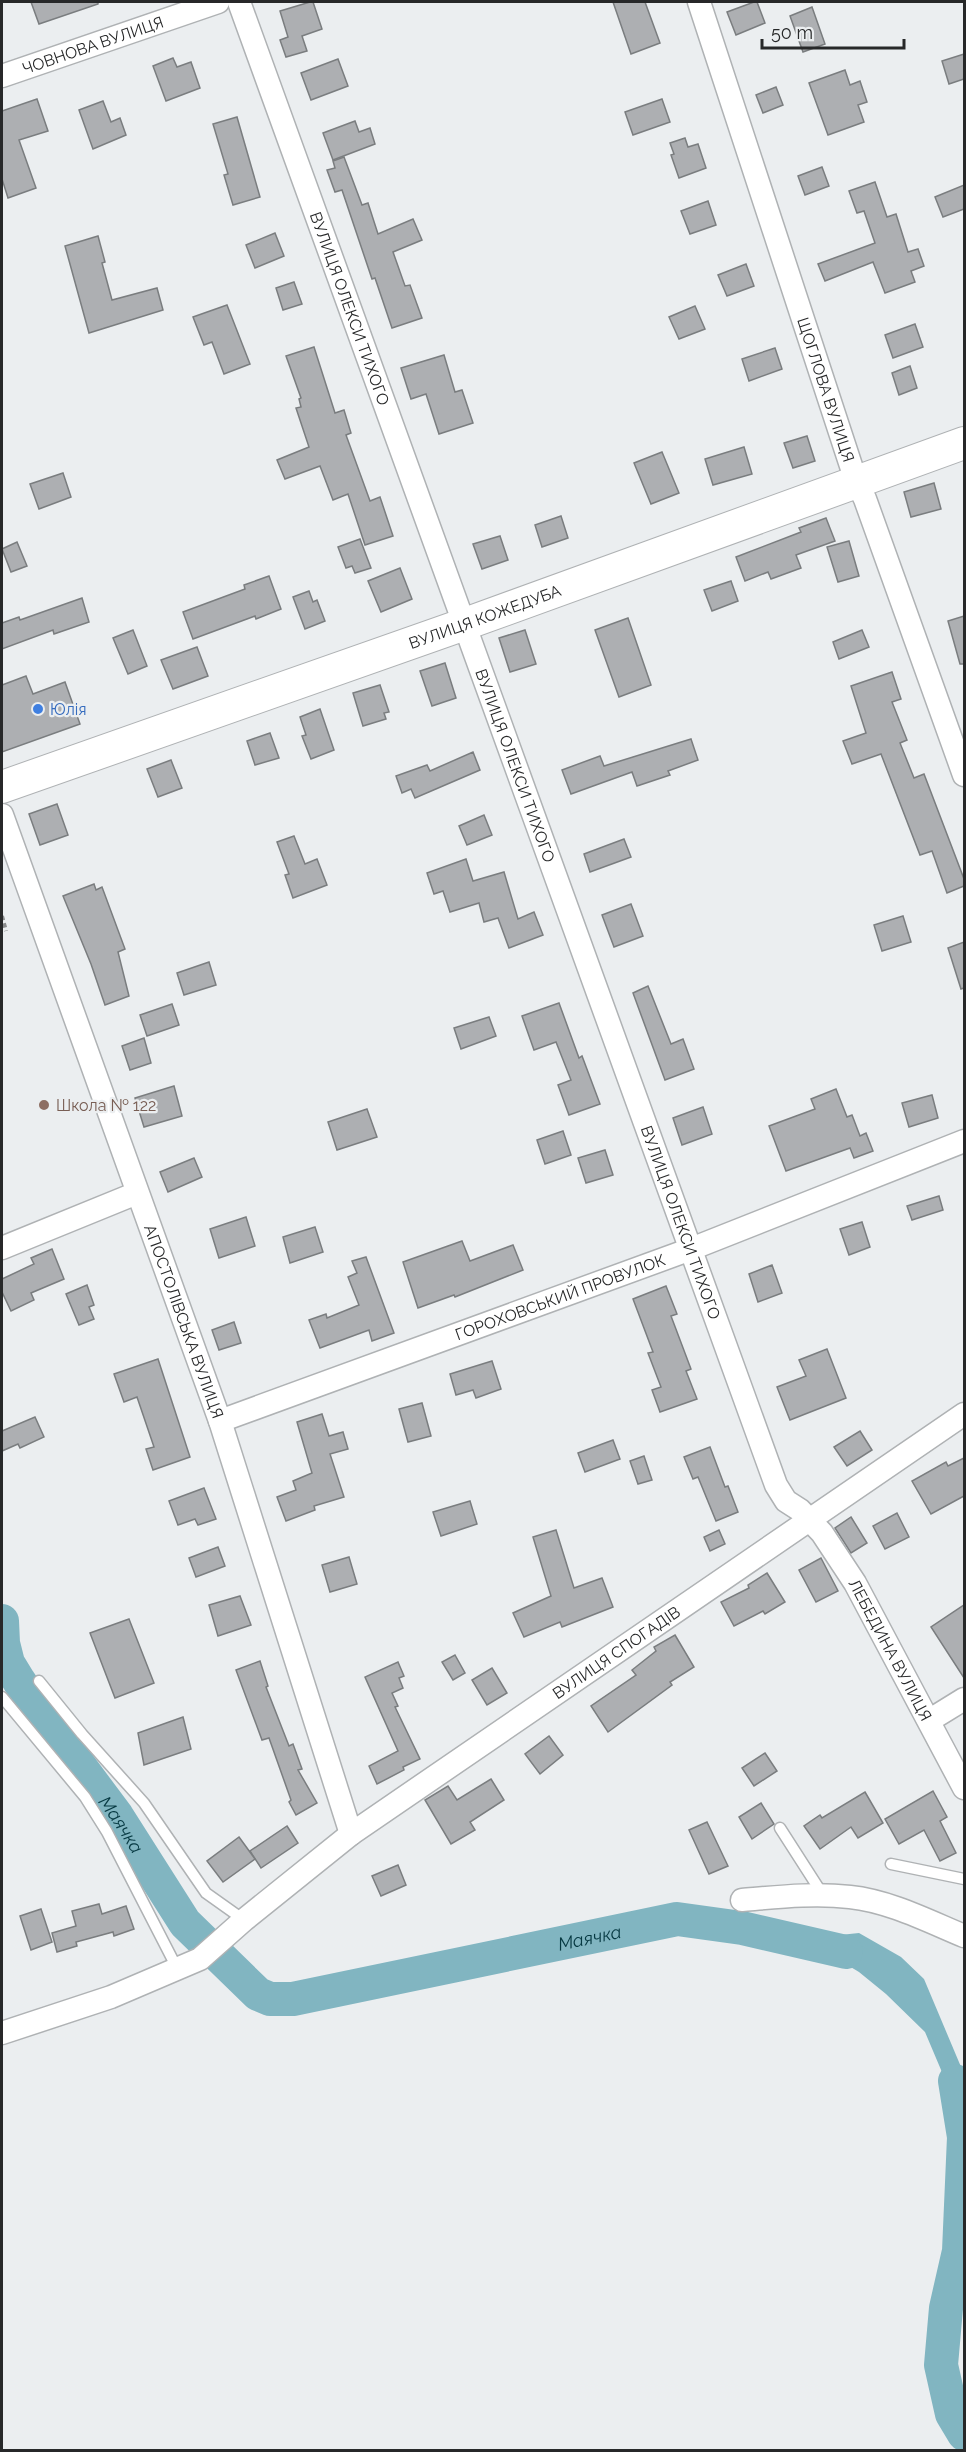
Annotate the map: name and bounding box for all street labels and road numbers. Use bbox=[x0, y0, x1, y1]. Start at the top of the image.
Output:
street label: ЧОВНОВА ВУЛИЦЯ bbox=[20, 12, 166, 78]
street label: ВУЛИЦЯ ОЛЕКСИ ТИХОГО bbox=[306, 209, 394, 408]
street label: ЩОГЛОВА ВУЛИЦЯ bbox=[794, 315, 859, 464]
street label: ВУЛИЦЯ КОЖЕДУБА bbox=[406, 580, 564, 653]
street label: ВУЛИЦЯ ОЛЕКСИ ТИХОГО bbox=[472, 666, 559, 865]
street label: ВУЛИЦЯ ОЛЕКСИ ТИХОГО bbox=[637, 1123, 725, 1322]
street label: АПОСТОЛІВСЬКА ВУЛИЦЯ bbox=[141, 1222, 228, 1421]
street label: ГОРОХОВСЬКИЙ ПРОВУЛОК bbox=[452, 1250, 668, 1344]
street label: ЛЕБЕДИНА ВУЛИЦЯ bbox=[845, 1575, 936, 1724]
street label: ВУЛИЦЯ СПОГАДІВ bbox=[549, 1602, 684, 1703]

